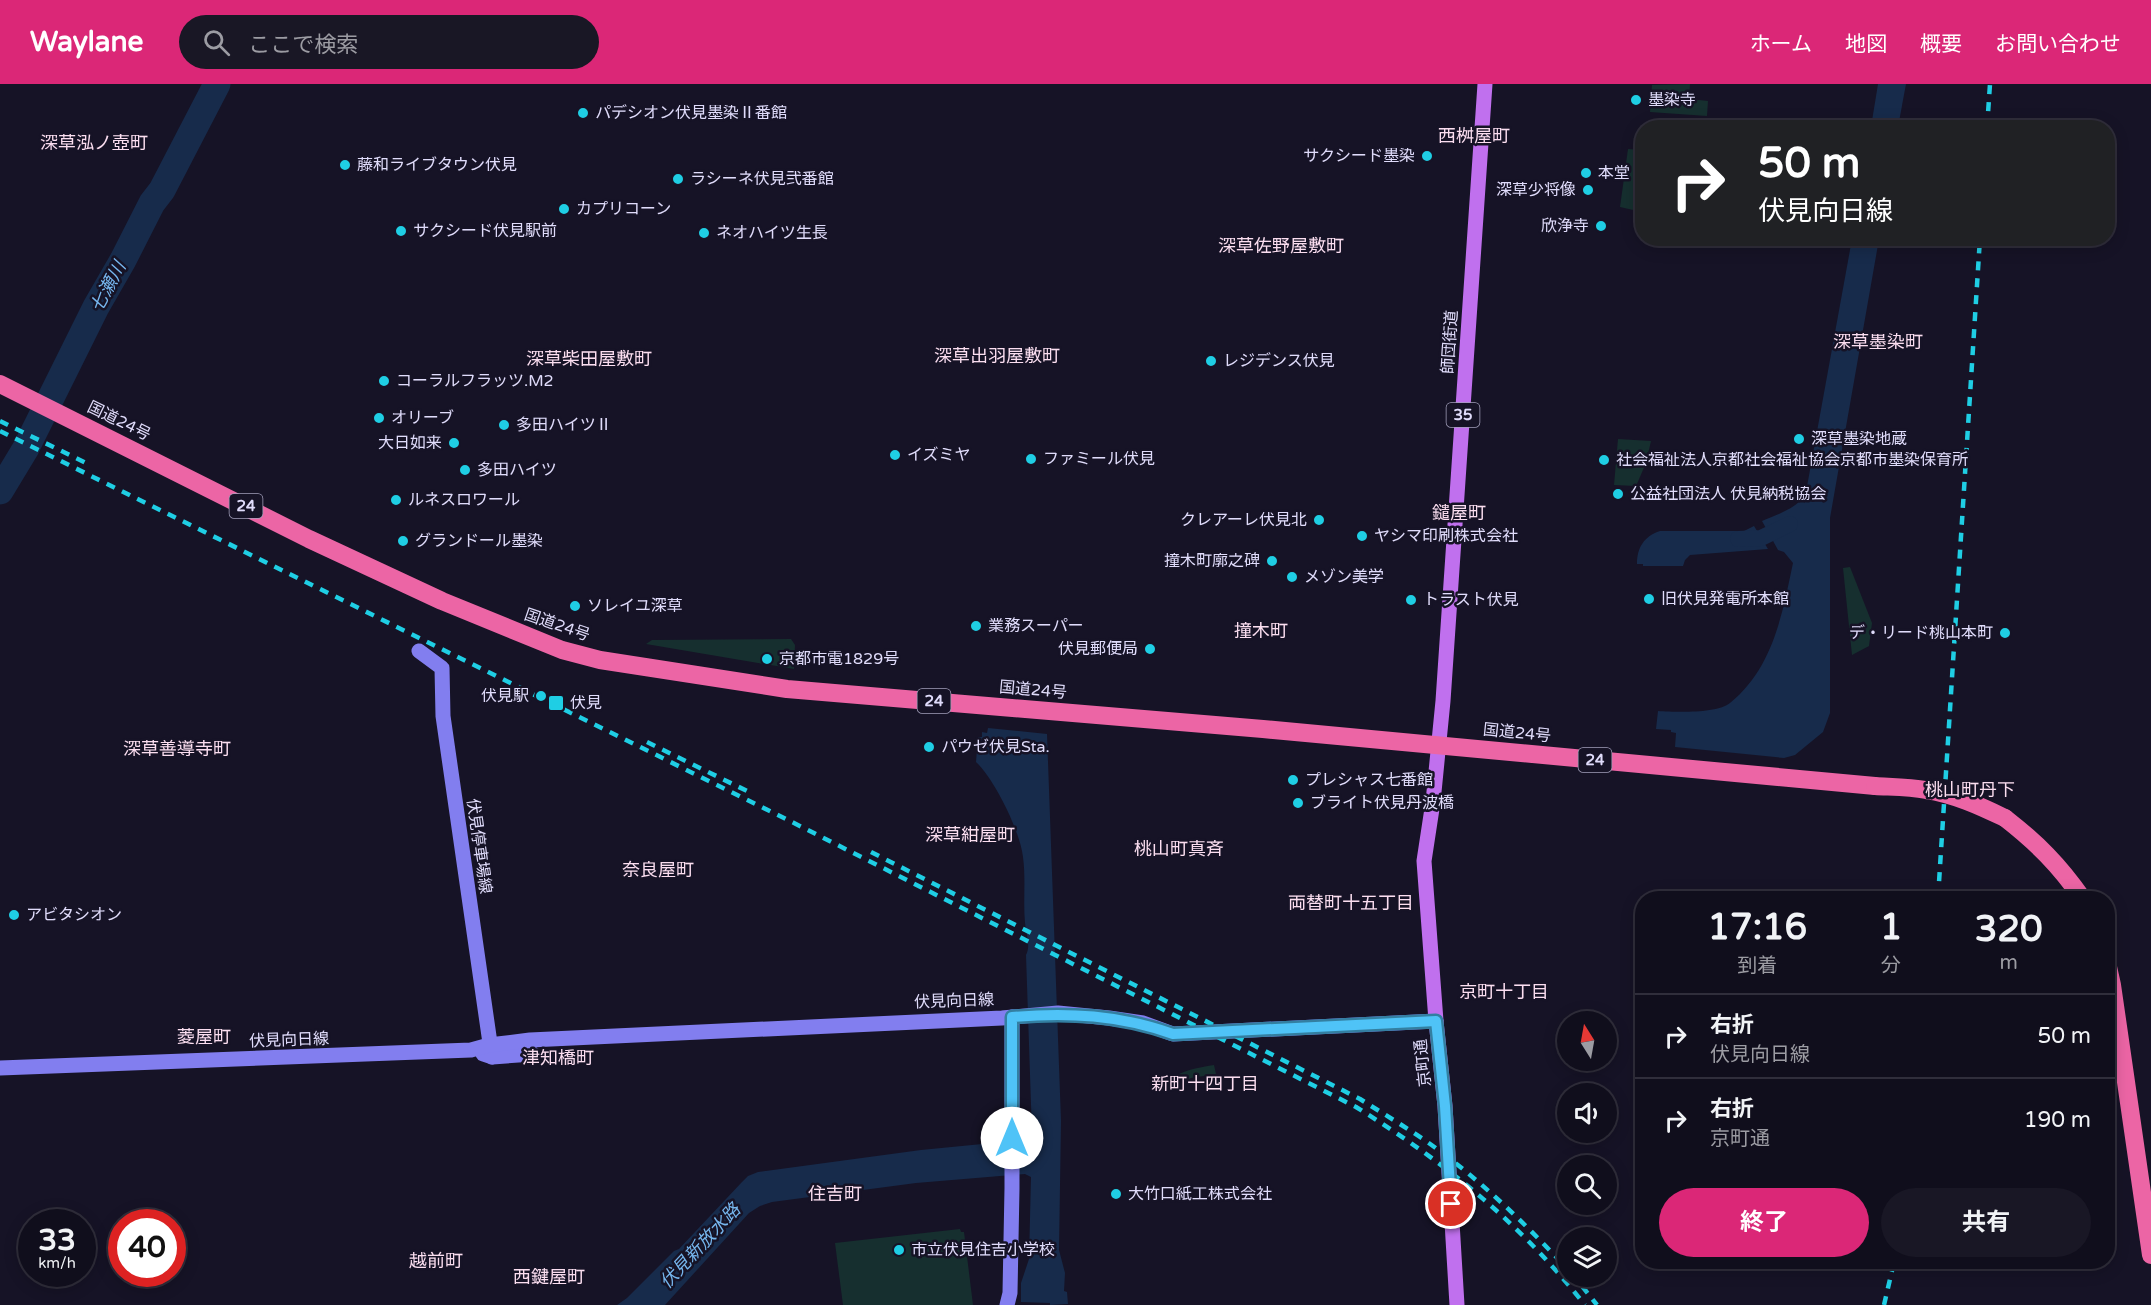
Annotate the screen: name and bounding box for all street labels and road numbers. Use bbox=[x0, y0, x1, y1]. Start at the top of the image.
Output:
street label: 師団街道 bbox=[1438, 309, 1462, 375]
street label: 国道24号 bbox=[84, 397, 154, 445]
road number: 35 bbox=[1446, 403, 1480, 427]
road number: 24 bbox=[230, 494, 262, 518]
street label: 国道24号 bbox=[522, 604, 592, 646]
street label: 国道24号 bbox=[998, 677, 1068, 703]
road number: 24 bbox=[918, 689, 950, 713]
street label: 国道24号 bbox=[1482, 719, 1552, 747]
road number: 24 bbox=[1578, 748, 1612, 772]
street label: 伏見停車場線 bbox=[462, 797, 496, 895]
street label: 伏見向日線 bbox=[914, 990, 994, 1012]
street label: 伏見向日線 bbox=[249, 1029, 329, 1051]
street label: 京町通 bbox=[1411, 1038, 1435, 1088]

